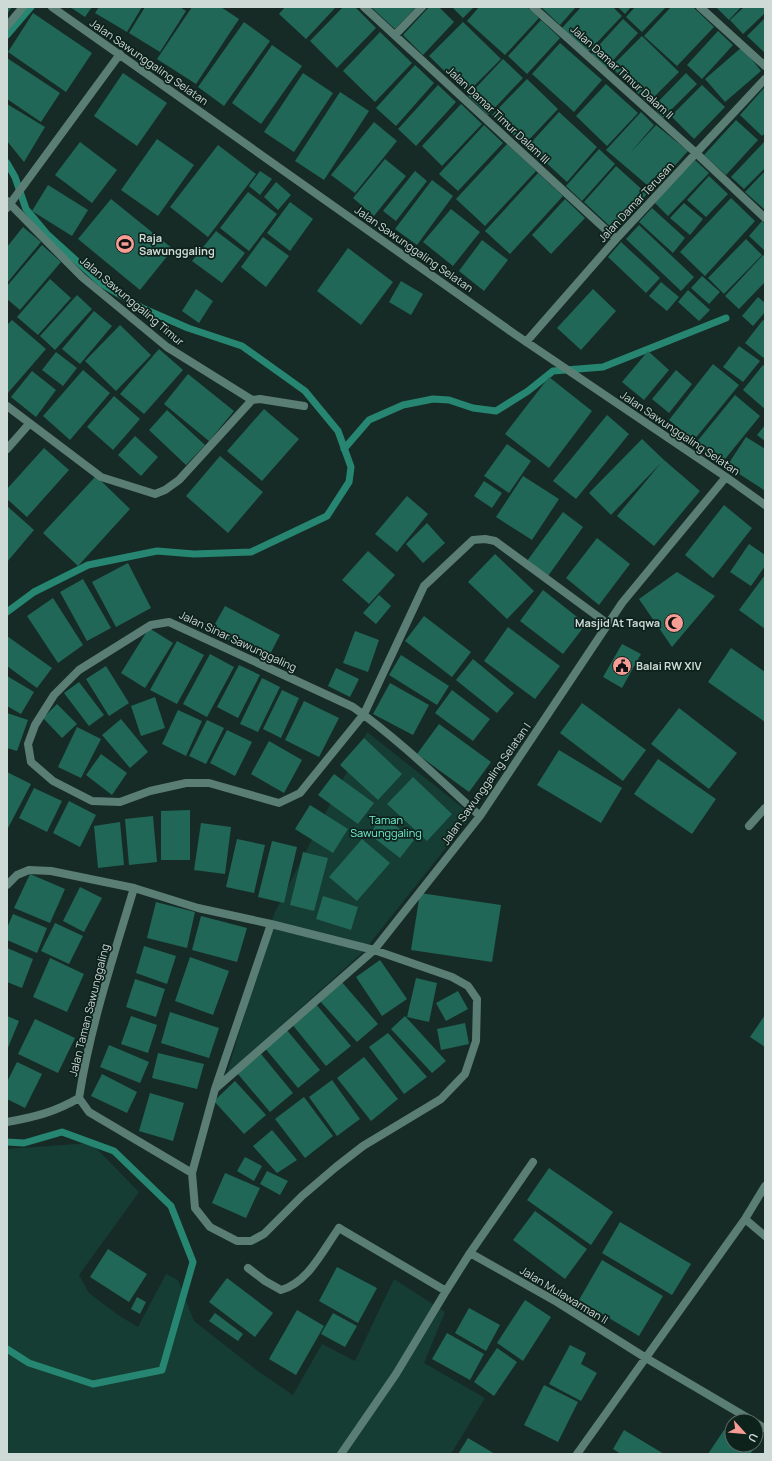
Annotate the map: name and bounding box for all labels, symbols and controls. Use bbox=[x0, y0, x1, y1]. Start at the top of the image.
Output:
street label: Jalan Sawunggaling Selatan bbox=[87, 15, 211, 108]
street label: Jalan Damar Timur Dalam II bbox=[568, 21, 677, 122]
street label: Jalan Damar Timur Dalam III bbox=[443, 63, 553, 167]
street label: Jalan Damar Terusan bbox=[594, 158, 677, 245]
street label: Jalan Sawunggaling Selatan bbox=[352, 202, 476, 295]
place label: Raja Sawunggaling bbox=[139, 230, 215, 258]
sports icon: Raja Sawunggaling bbox=[114, 233, 136, 255]
street label: Jalan Sawunggaling Timur bbox=[77, 253, 187, 349]
street label: Jalan Sawunggaling Selatan bbox=[618, 387, 743, 478]
street label: Jalan Sinar Sawunggaling bbox=[177, 607, 300, 674]
mosque icon: Masjid At Taqwa bbox=[663, 612, 685, 634]
place label: Masjid At Taqwa bbox=[575, 615, 660, 630]
public building icon: Balai RW XIV bbox=[611, 655, 633, 677]
place label: Balai RW XIV bbox=[636, 658, 702, 673]
street label: Jalan Sawunggaling Selatan I bbox=[438, 720, 534, 848]
park label: Taman Sawunggaling bbox=[350, 812, 422, 840]
street label: Jalan Taman Sawunggaling bbox=[65, 942, 112, 1078]
street label: Jalan Mulawarman II bbox=[517, 1262, 611, 1327]
north arrow bbox=[724, 1413, 764, 1453]
text: U bbox=[745, 1431, 762, 1445]

